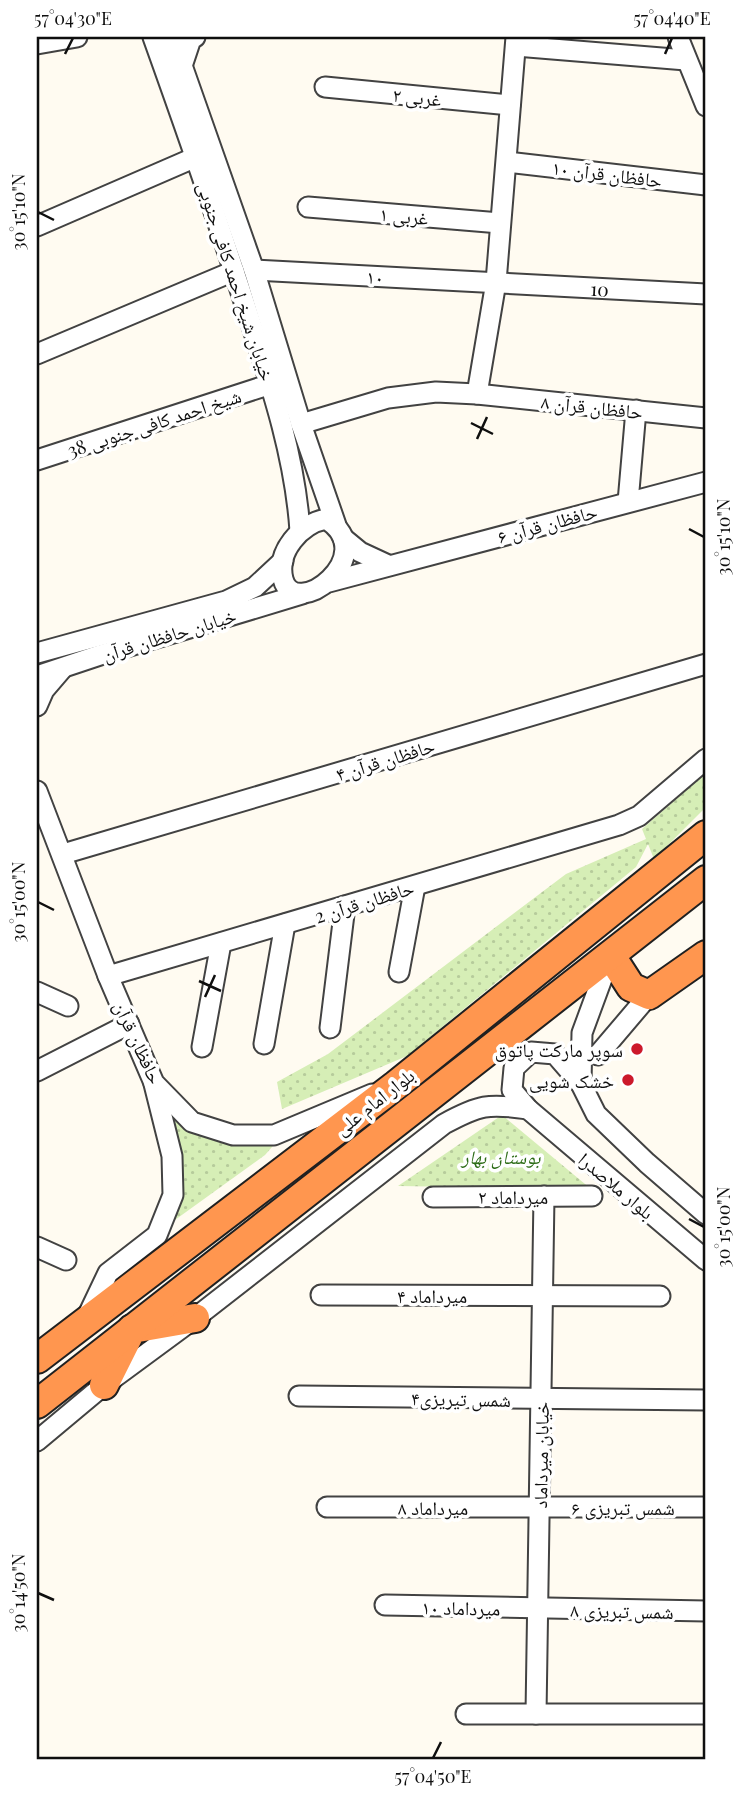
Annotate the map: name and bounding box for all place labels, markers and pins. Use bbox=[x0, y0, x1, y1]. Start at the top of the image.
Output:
place label: سوپر مارکت پاتوق bbox=[495, 1036, 623, 1062]
marker: سوپر مارکت پاتوق bbox=[629, 1041, 645, 1057]
place label: خشک شویی bbox=[529, 1067, 614, 1093]
marker: خشک شویی bbox=[620, 1072, 636, 1088]

